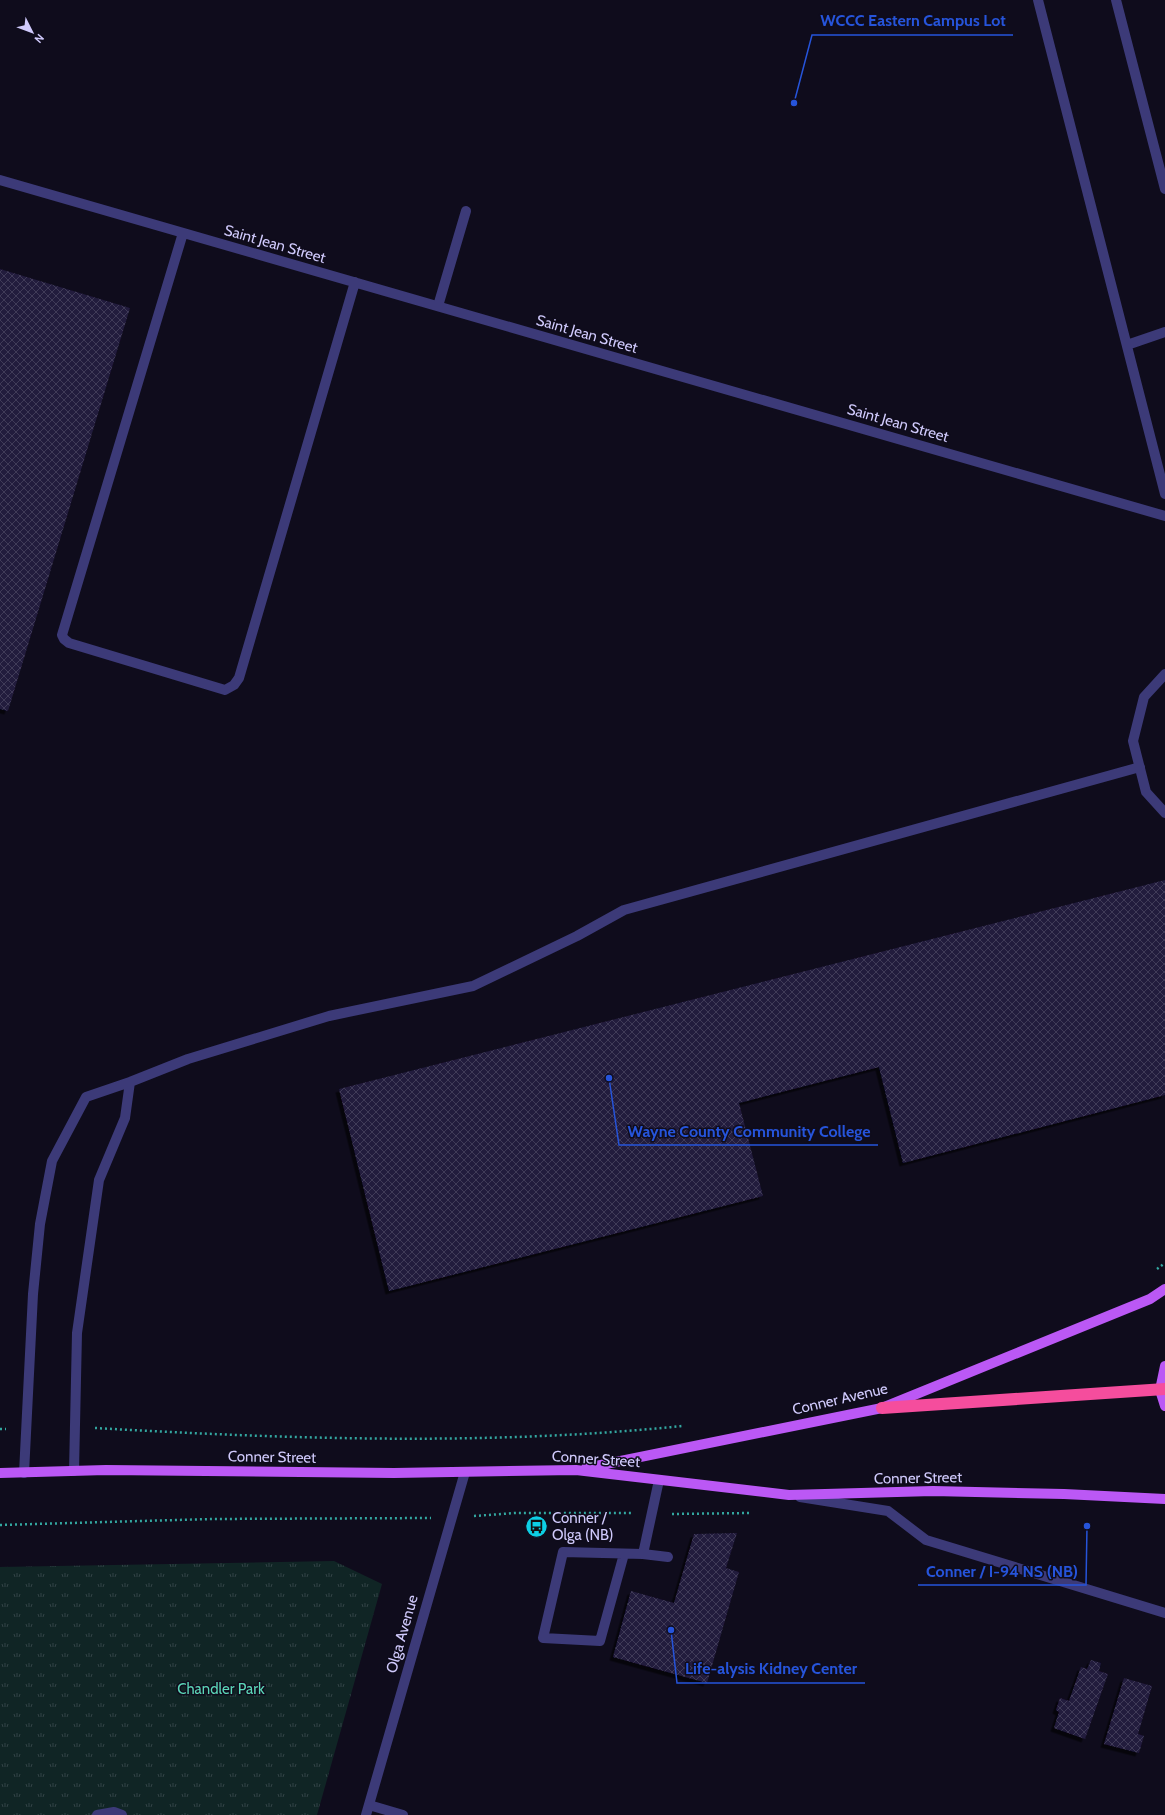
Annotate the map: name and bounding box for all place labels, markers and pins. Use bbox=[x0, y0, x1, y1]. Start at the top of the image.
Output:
callout: WCCC Eastern Campus Lot bbox=[812, 7, 1013, 35]
callout: Wayne County Community College bbox=[619, 1117, 878, 1145]
place label: Conner / Olga (NB) bbox=[552, 1509, 613, 1544]
bus stop icon: Conner / Olga (NB) bbox=[524, 1514, 550, 1540]
callout: Conner / I-94 NS (NB) bbox=[918, 1557, 1086, 1585]
callout: Life-alysis Kidney Center bbox=[677, 1655, 865, 1683]

